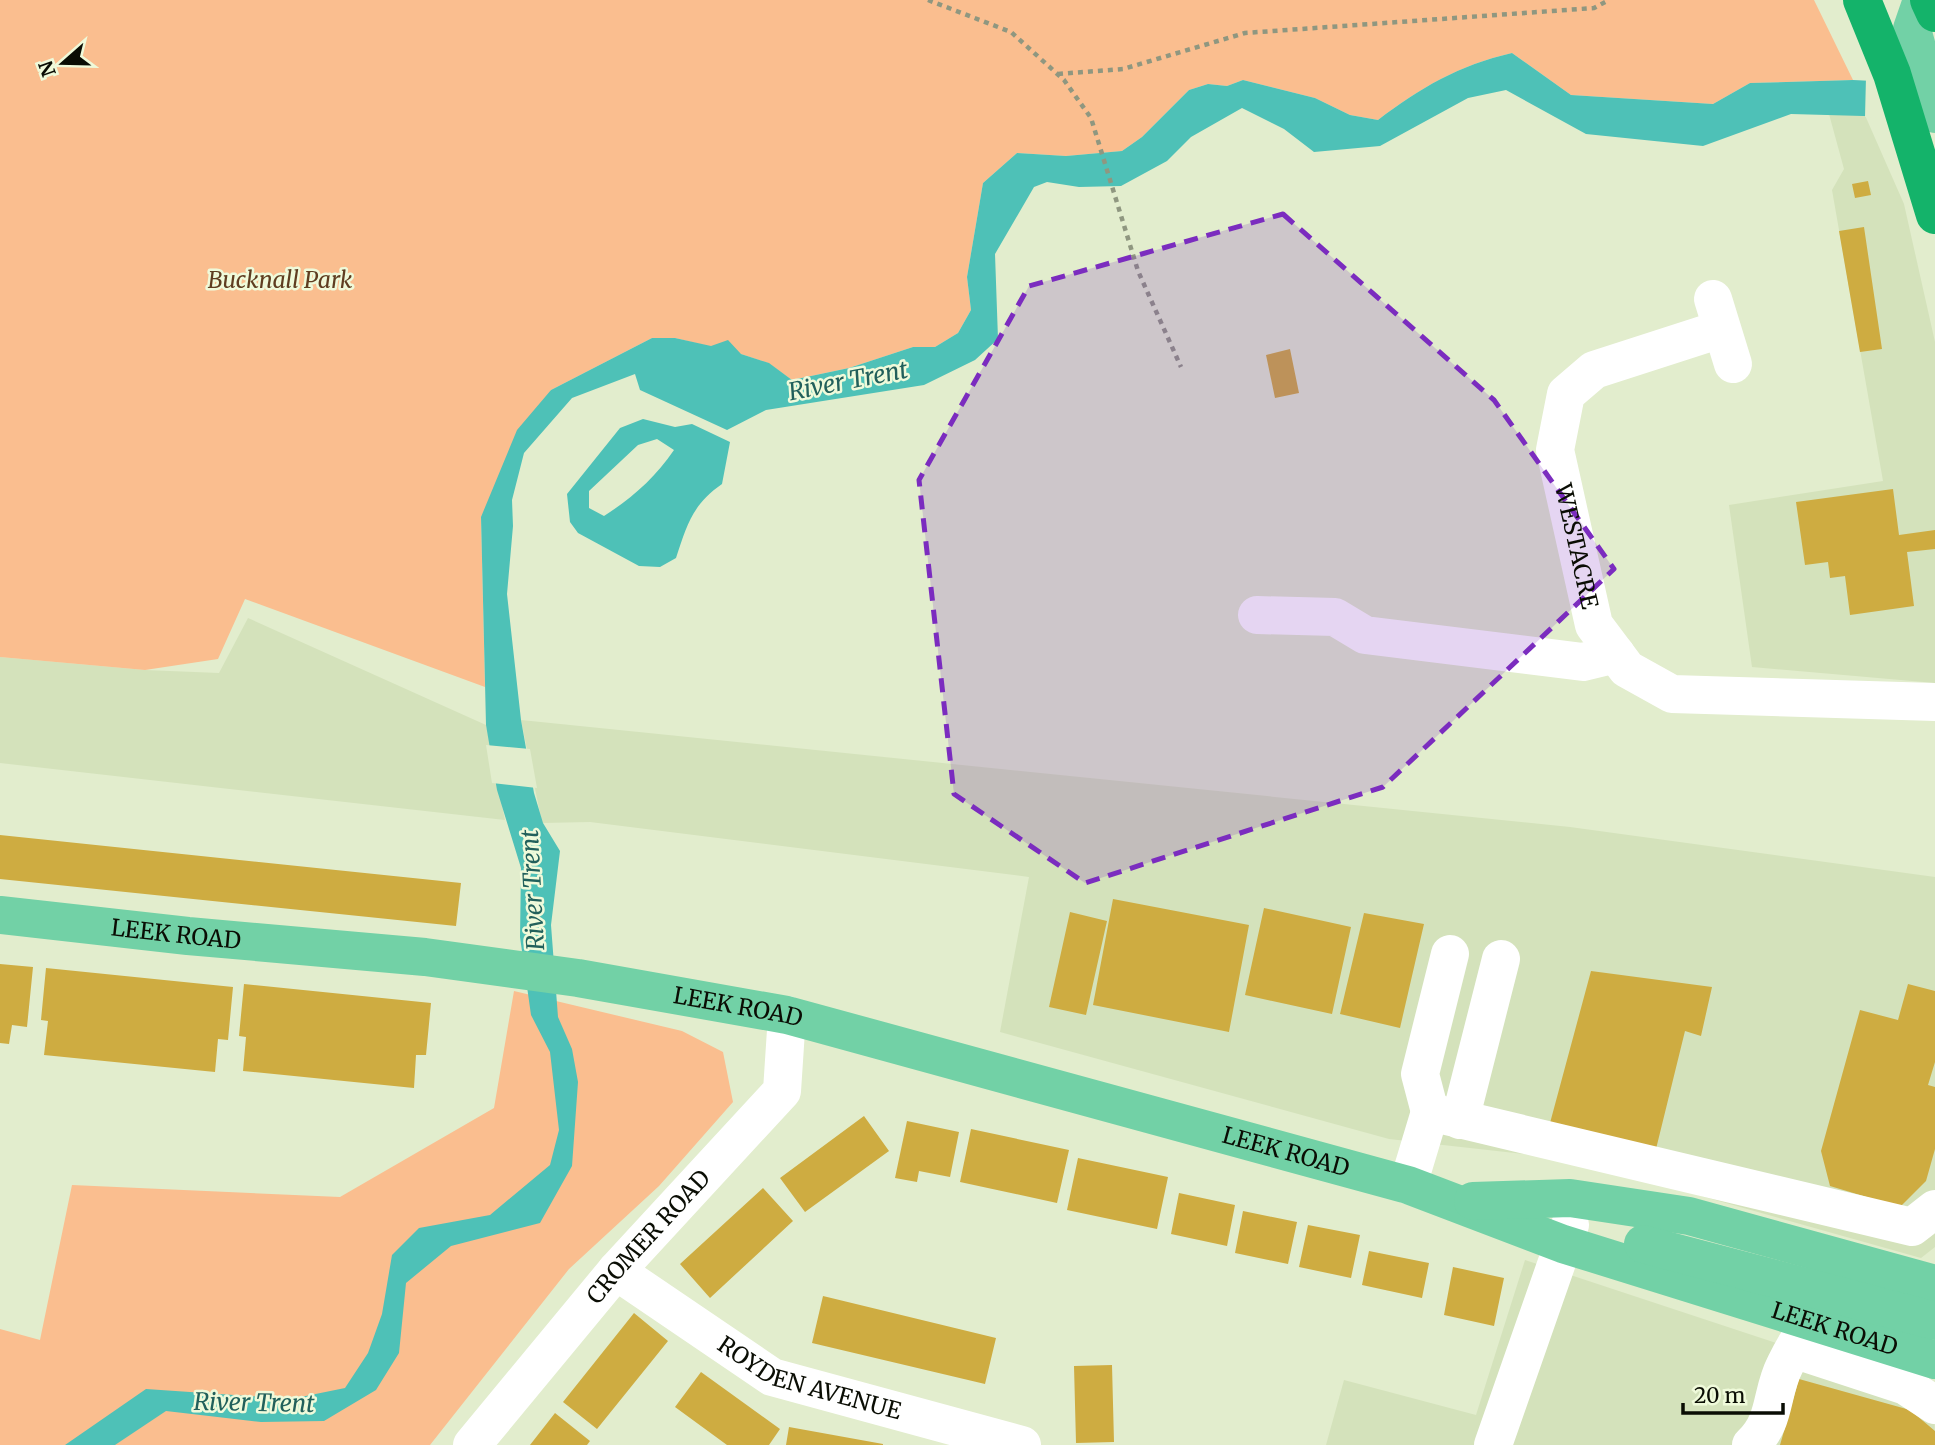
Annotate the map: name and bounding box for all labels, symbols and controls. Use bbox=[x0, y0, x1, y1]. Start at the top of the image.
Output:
north arrow bbox=[28, 28, 98, 98]
text: N bbox=[33, 58, 61, 80]
park label: Bucknall Park bbox=[208, 265, 353, 294]
water label: River Trent bbox=[786, 354, 911, 407]
street label: WESTACRE bbox=[1549, 480, 1605, 612]
water label: River Trent bbox=[514, 828, 551, 951]
street label: LEEK ROAD bbox=[109, 912, 242, 955]
street label: LEEK ROAD bbox=[671, 980, 806, 1033]
street label: LEEK ROAD bbox=[1219, 1120, 1353, 1182]
street label: CROMER ROAD bbox=[580, 1163, 716, 1309]
street label: LEEK ROAD bbox=[1768, 1295, 1901, 1361]
street label: ROYDEN AVENUE bbox=[712, 1329, 905, 1426]
scale bar bbox=[1683, 1372, 1783, 1416]
text: 20 m bbox=[1694, 1382, 1746, 1409]
water label: River Trent bbox=[193, 1386, 315, 1419]

